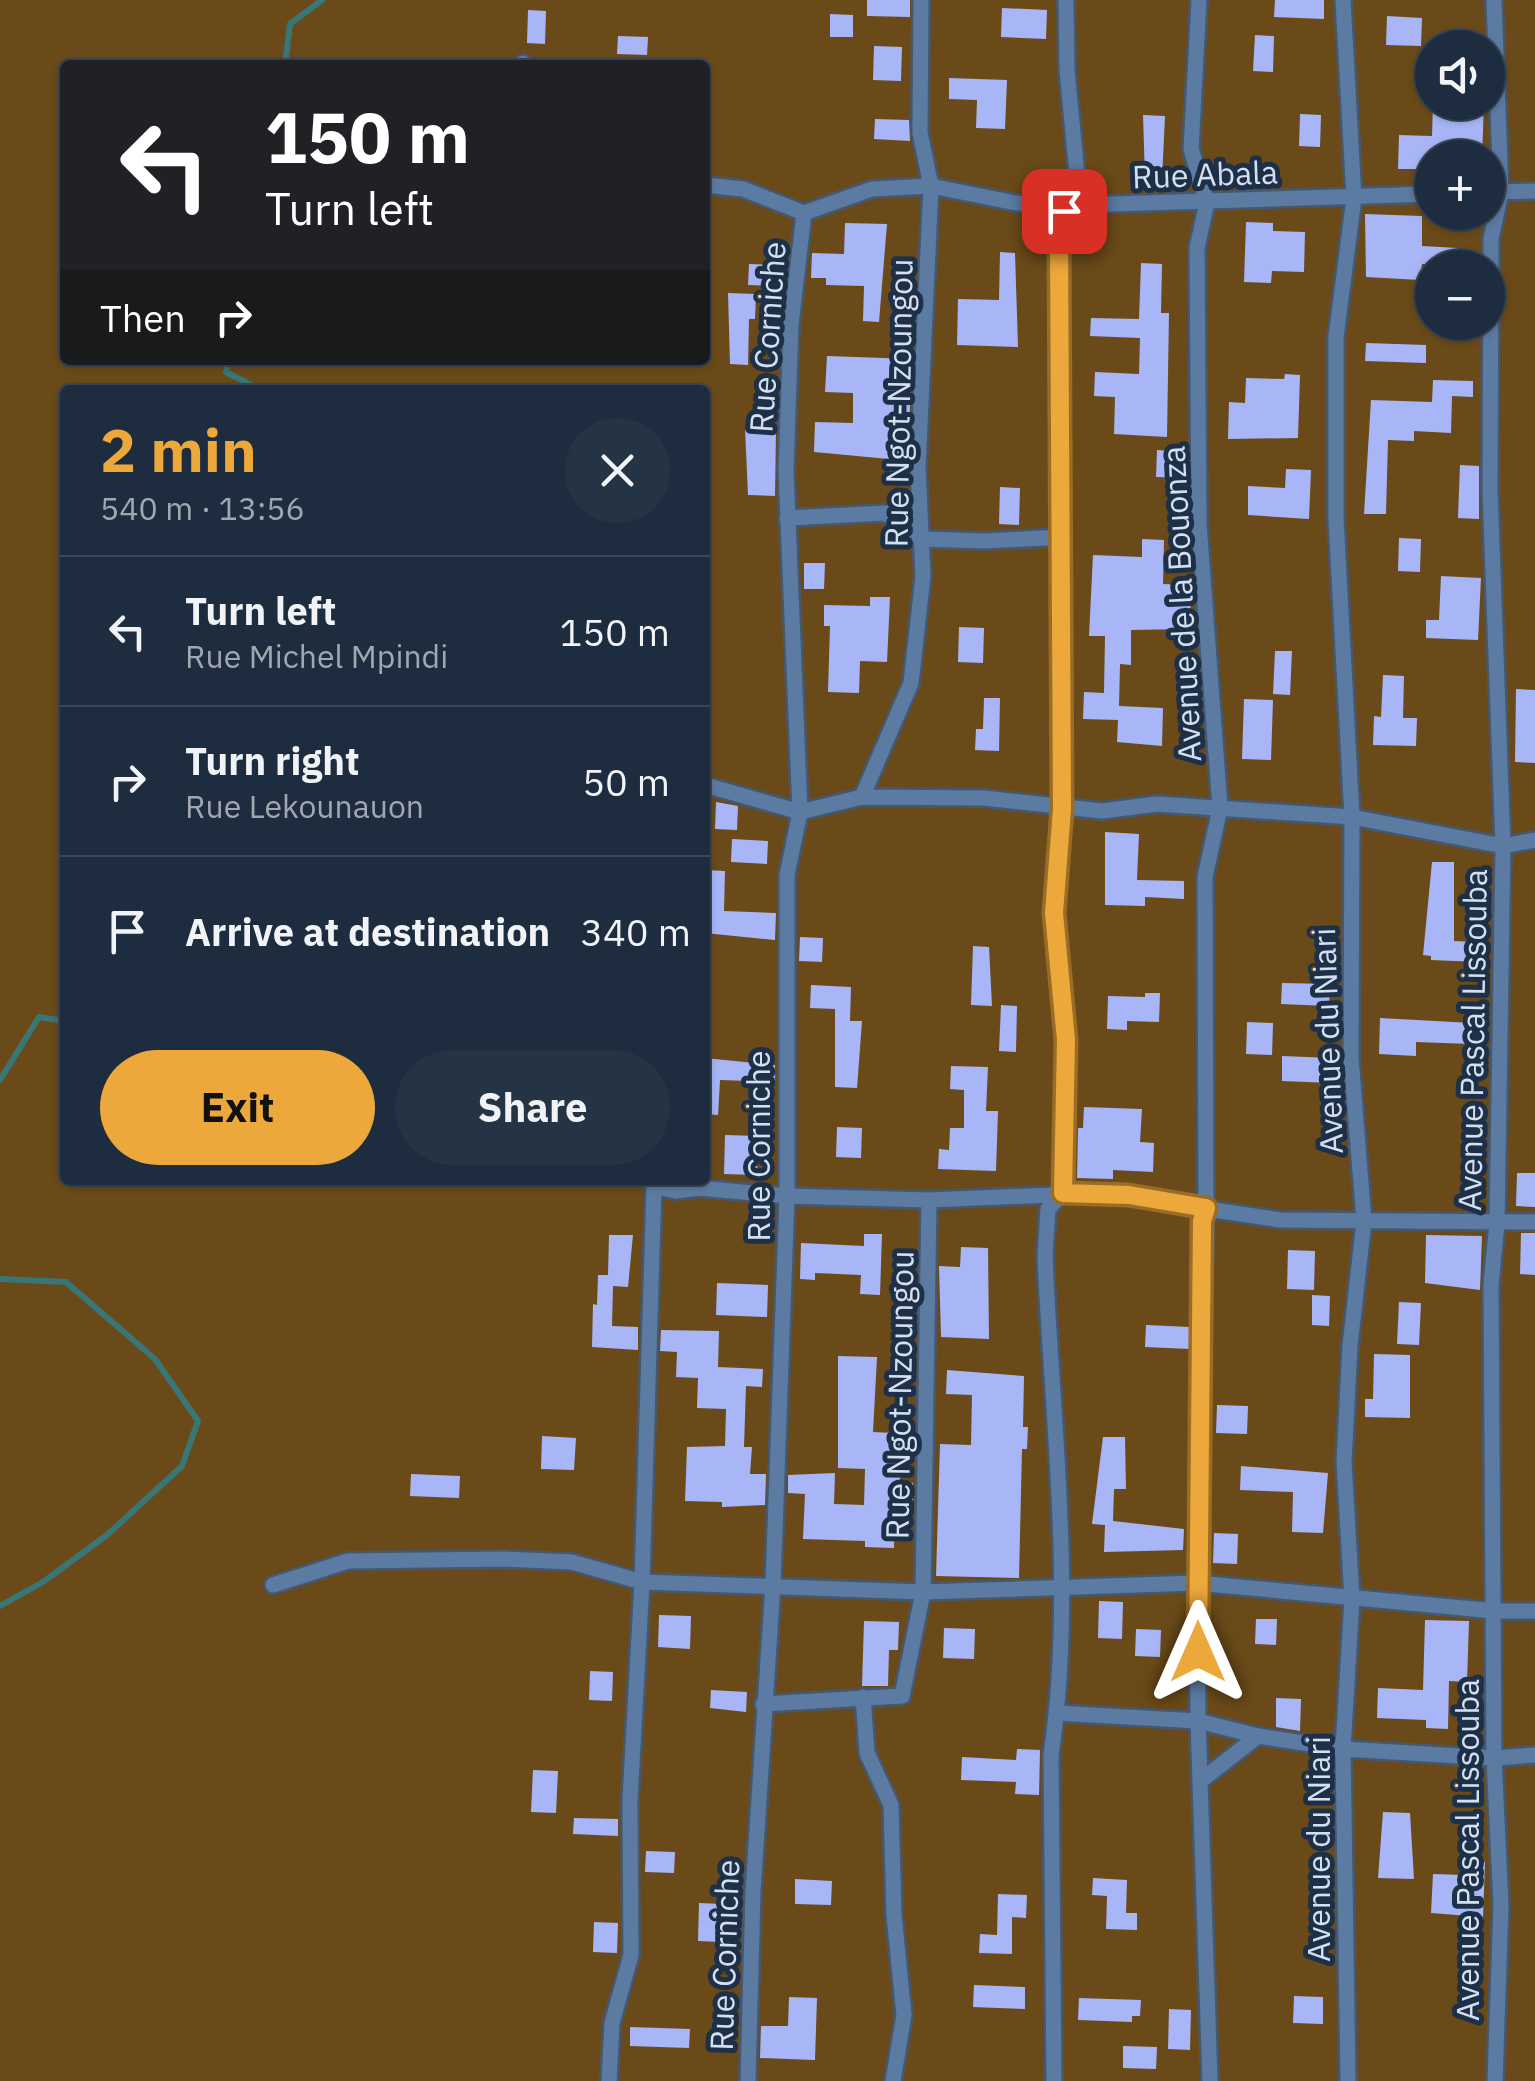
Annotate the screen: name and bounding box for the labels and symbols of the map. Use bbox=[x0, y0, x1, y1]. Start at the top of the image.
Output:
street label: Rue Abala bbox=[1131, 150, 1279, 198]
pin bbox=[1022, 169, 1107, 254]
street label: Rue Corniche bbox=[739, 240, 795, 434]
street label: Rue Ngot-Nzoungou bbox=[874, 258, 922, 548]
street label: Avenue de la Bouonza bbox=[1152, 445, 1210, 763]
street label: Avenue Pascal Lissouba bbox=[1448, 868, 1496, 1212]
street label: Avenue du Niari bbox=[1302, 927, 1352, 1155]
street label: Rue Corniche bbox=[737, 1050, 779, 1242]
street label: Rue Ngot-Nzoungou bbox=[875, 1250, 923, 1540]
position arrow bbox=[1146, 1600, 1250, 1704]
street label: Avenue Pascal Lissouba bbox=[1446, 1679, 1488, 2021]
street label: Avenue du Niari bbox=[1297, 1736, 1339, 1962]
street label: Rue Corniche bbox=[700, 1859, 748, 2051]

